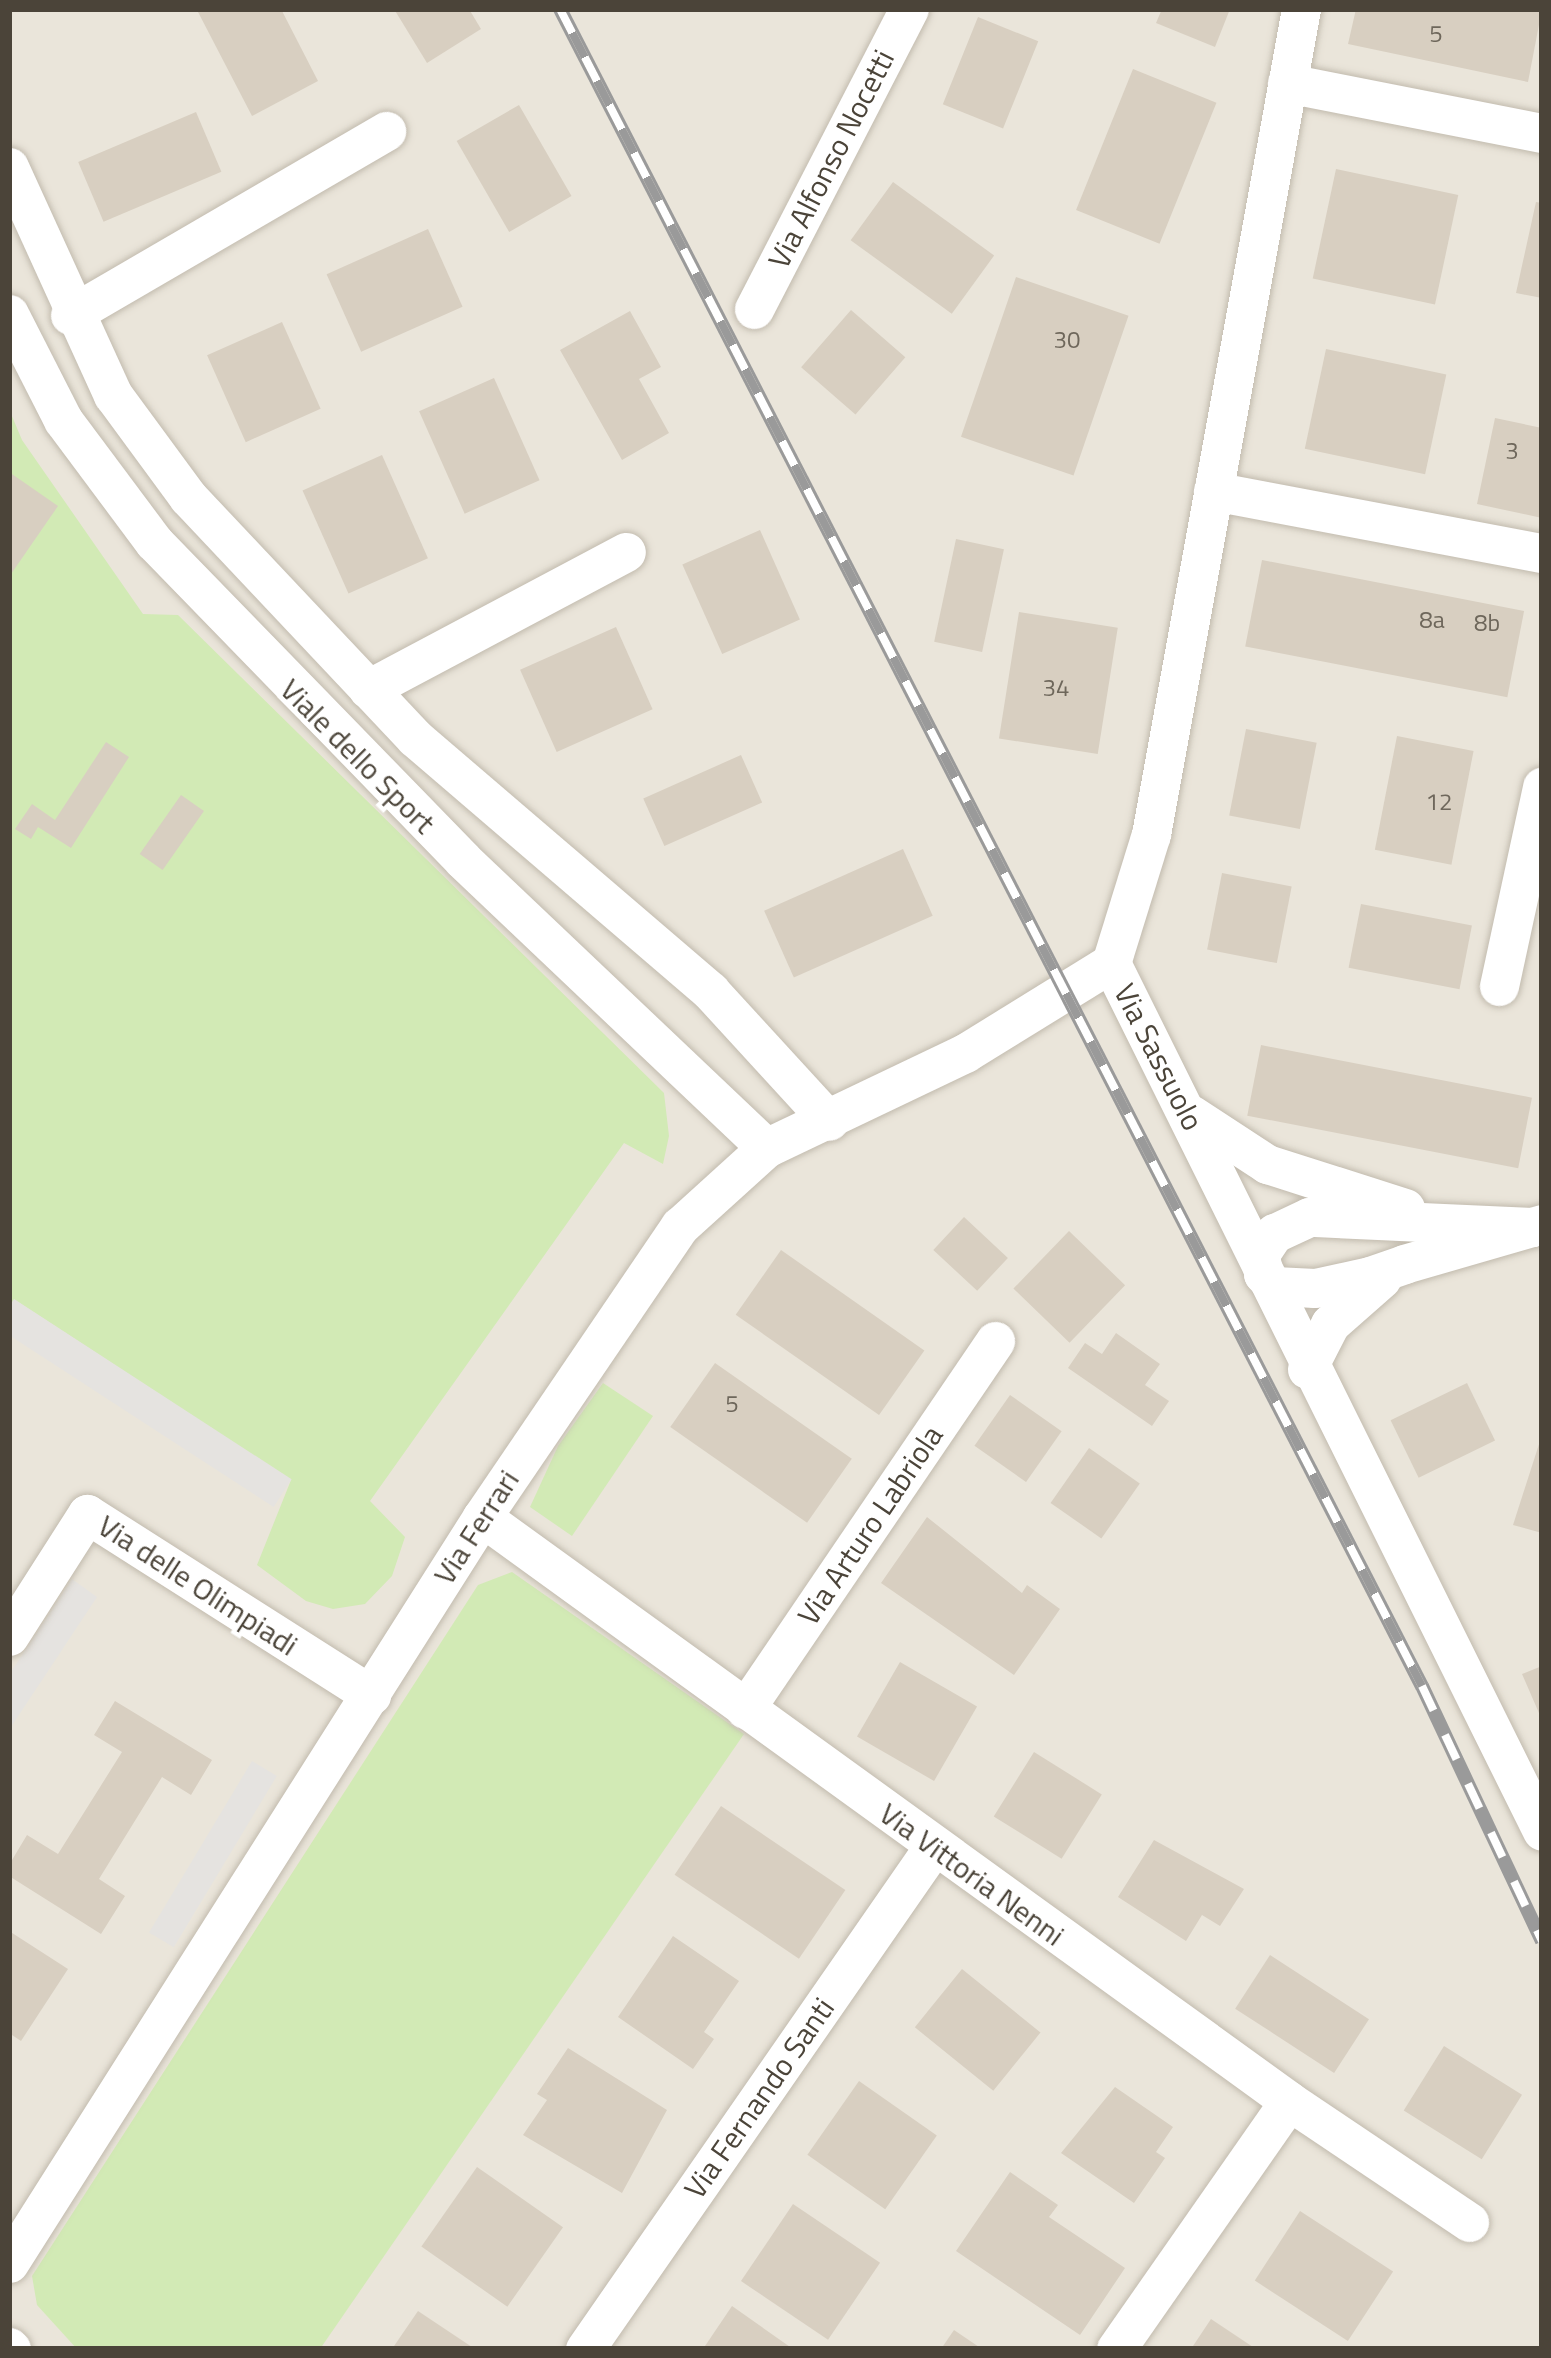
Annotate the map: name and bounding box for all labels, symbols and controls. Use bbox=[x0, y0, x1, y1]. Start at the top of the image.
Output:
house number: 5 bbox=[1429, 20, 1443, 48]
street label: Via Alfonso Nocetti bbox=[760, 44, 902, 274]
house number: 30 bbox=[1054, 326, 1080, 354]
house number: 3 bbox=[1505, 437, 1519, 465]
house number: 8a bbox=[1419, 606, 1445, 634]
house number: 8b bbox=[1474, 609, 1500, 637]
street label: Viale dello Sport bbox=[273, 671, 443, 841]
house number: 34 bbox=[1043, 674, 1069, 702]
house number: 12 bbox=[1426, 788, 1452, 816]
street label: Via Sassuolo bbox=[1107, 978, 1211, 1136]
house number: 5 bbox=[725, 1390, 739, 1418]
street label: Via Arturo Labriola bbox=[790, 1418, 950, 1632]
street label: Via Ferrari bbox=[426, 1463, 526, 1591]
street label: Via delle Olimpiadi bbox=[92, 1507, 304, 1663]
street label: Via Vittoria Nenni bbox=[873, 1795, 1071, 1953]
street label: Via Fernando Santi bbox=[676, 1991, 842, 2205]

